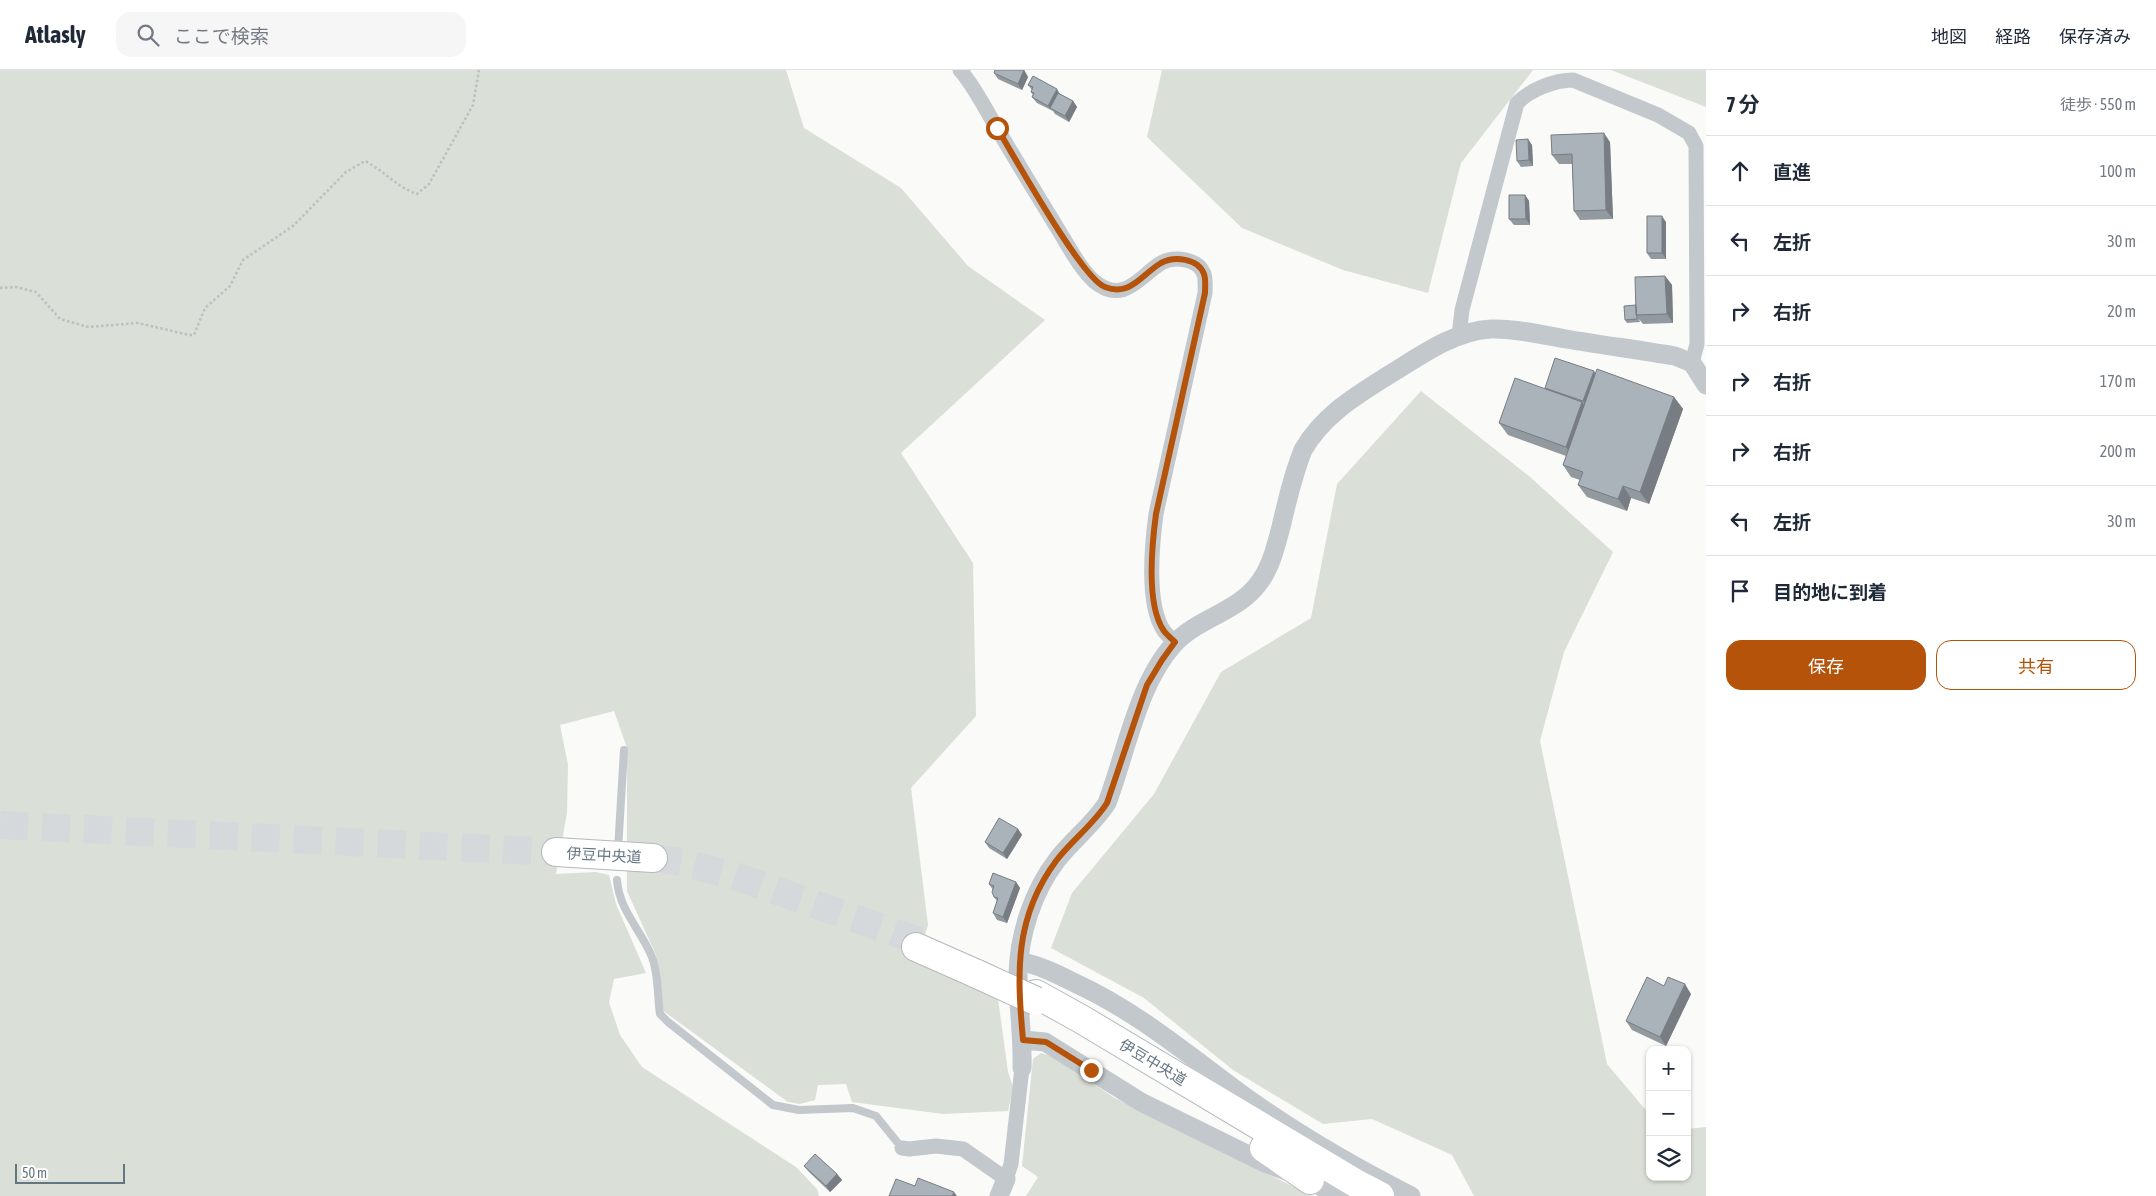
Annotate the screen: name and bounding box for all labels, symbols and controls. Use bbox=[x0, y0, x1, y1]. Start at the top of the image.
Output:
search box bbox=[116, 12, 466, 57]
text: Atlasly bbox=[25, 21, 86, 48]
icon: search bbox=[134, 21, 162, 49]
text: ここで検索 bbox=[174, 25, 269, 47]
text: 地図 bbox=[1931, 26, 1967, 47]
text: 経路 bbox=[1995, 26, 2031, 47]
text: 保存済み bbox=[2059, 26, 2131, 47]
text: 7 分 bbox=[1726, 92, 1760, 116]
text: 徒歩 · 550 m bbox=[2060, 95, 2136, 113]
route start bbox=[986, 117, 1009, 140]
icon: ahead bbox=[1726, 157, 1754, 185]
text: 直進 bbox=[1773, 161, 1811, 183]
text: 100 m bbox=[2100, 162, 2136, 180]
icon: left bbox=[1726, 227, 1754, 255]
text: 左折 bbox=[1773, 231, 1811, 253]
text: 30 m bbox=[2107, 232, 2136, 250]
icon: right bbox=[1726, 297, 1754, 325]
text: 右折 bbox=[1773, 301, 1811, 323]
text: 20 m bbox=[2107, 302, 2136, 320]
icon: right bbox=[1726, 367, 1754, 395]
text: 右折 bbox=[1773, 371, 1811, 393]
text: 170 m bbox=[2100, 372, 2136, 390]
icon: right bbox=[1726, 437, 1754, 465]
text: 右折 bbox=[1773, 441, 1811, 463]
text: 200 m bbox=[2100, 442, 2136, 460]
icon: left bbox=[1726, 507, 1754, 535]
text: 左折 bbox=[1773, 511, 1811, 533]
text: 30 m bbox=[2107, 512, 2136, 530]
icon: arrive bbox=[1726, 577, 1754, 605]
text: 目的地に到着 bbox=[1773, 581, 1887, 603]
button: 保存 bbox=[1726, 640, 1926, 690]
button: 共有 bbox=[1936, 640, 2136, 690]
street label: 伊豆中央道 bbox=[566, 845, 642, 865]
street label: 伊豆中央道 bbox=[1116, 1035, 1190, 1089]
map controls bbox=[1646, 1046, 1691, 1181]
button: + bbox=[1646, 1046, 1691, 1091]
route end bbox=[1080, 1059, 1103, 1082]
button: − bbox=[1646, 1091, 1691, 1136]
button: layers bbox=[1646, 1136, 1691, 1181]
scale bar bbox=[15, 1161, 125, 1184]
text: 50 m bbox=[22, 1165, 47, 1181]

